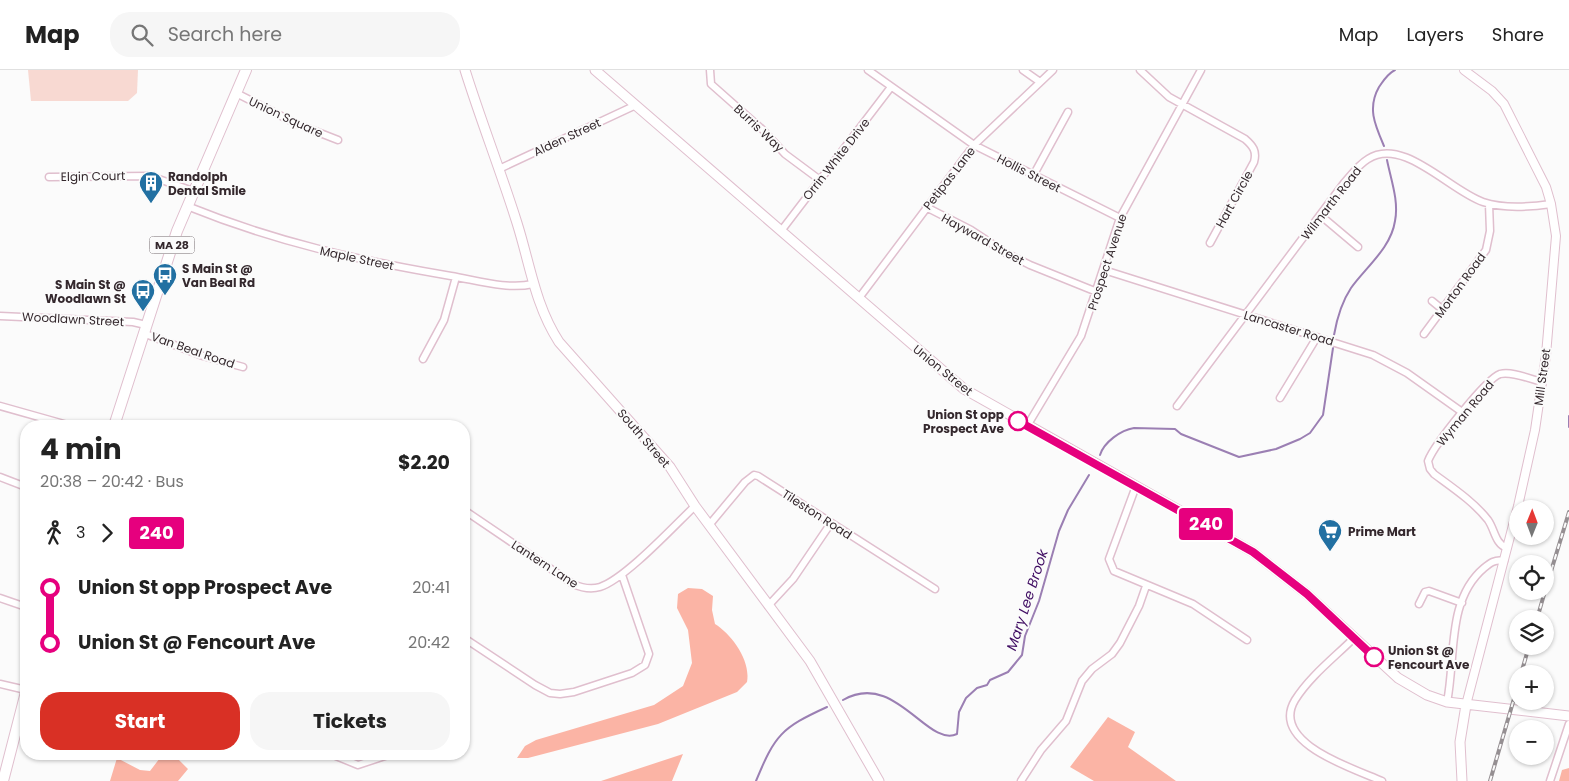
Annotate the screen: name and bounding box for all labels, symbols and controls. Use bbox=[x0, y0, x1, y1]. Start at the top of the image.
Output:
search box bbox=[110, 12, 460, 57]
text: Map bbox=[25, 18, 80, 51]
icon: search bbox=[128, 21, 156, 49]
text: Search here bbox=[168, 21, 282, 48]
text: Map bbox=[1339, 22, 1379, 47]
text: Layers bbox=[1407, 22, 1464, 47]
text: Share bbox=[1492, 22, 1544, 47]
street label: Union Square bbox=[246, 92, 326, 142]
street label: Burris Way bbox=[730, 100, 788, 156]
street label: Alden Street bbox=[530, 114, 604, 160]
street label: Orrin White Drive bbox=[799, 114, 873, 204]
street label: Petipas Lane bbox=[919, 143, 979, 213]
street label: Hollis Street bbox=[994, 150, 1064, 196]
street label: Wilmarth Road bbox=[1297, 163, 1365, 243]
street label: Elgin Court bbox=[61, 167, 125, 185]
street label: Hart Circle bbox=[1211, 167, 1257, 231]
place label: Randolph Dental Smile bbox=[168, 168, 246, 199]
building icon: Randolph Dental Smile bbox=[138, 170, 164, 204]
street label: Hayward Street bbox=[939, 209, 1027, 269]
street label: Prospect Avenue bbox=[1083, 211, 1131, 313]
road number: MA 28 bbox=[150, 236, 194, 254]
street label: Maple Street bbox=[318, 242, 396, 274]
street label: Morton Road bbox=[1431, 249, 1489, 321]
place label: S Main St @ Van Beal Rd bbox=[182, 260, 255, 291]
bus stop icon: S Main St @ Van Beal Rd bbox=[152, 262, 178, 296]
place label: S Main St @ Woodlawn St bbox=[45, 276, 126, 307]
bus stop icon: S Main St @ Woodlawn St bbox=[130, 278, 156, 312]
street label: Lancaster Road bbox=[1242, 306, 1336, 350]
street label: Woodlawn Street bbox=[22, 308, 124, 330]
street label: Van Beal Road bbox=[149, 328, 237, 372]
street label: Union Street bbox=[910, 341, 976, 399]
street label: Mill Street bbox=[1530, 347, 1554, 407]
street label: Wyman Road bbox=[1432, 376, 1498, 450]
street label: South Street bbox=[614, 405, 674, 471]
place label: Union St opp Prospect Ave bbox=[923, 406, 1005, 437]
marker: Union St opp Prospect Ave bbox=[1008, 411, 1028, 431]
text: 4 min bbox=[40, 430, 122, 469]
text: $2.20 bbox=[398, 449, 450, 476]
text: 20:38 – 20:42 · Bus bbox=[40, 470, 184, 493]
street label: Tileston Road bbox=[779, 485, 855, 543]
north arrow bbox=[1509, 500, 1554, 545]
map controls bbox=[1509, 500, 1554, 765]
line badge: 240 bbox=[1177, 508, 1235, 540]
text: 240 bbox=[1189, 511, 1223, 536]
supermarket icon: Prime Mart bbox=[1317, 518, 1343, 552]
icon: walk bbox=[40, 519, 68, 547]
icon: forward bbox=[93, 519, 121, 547]
text: 240 bbox=[139, 520, 174, 545]
text: 3 bbox=[76, 521, 85, 544]
place label: Prime Mart bbox=[1348, 523, 1416, 540]
street label: Lantern Lane bbox=[508, 536, 582, 592]
water label: Mary Lee Brook bbox=[1001, 546, 1053, 653]
button: locate bbox=[1509, 555, 1554, 600]
text: Union St opp Prospect Ave bbox=[78, 574, 332, 601]
text: 20:41 bbox=[412, 576, 450, 599]
button: layers bbox=[1509, 610, 1554, 655]
text: Union St @ Fencourt Ave bbox=[78, 629, 316, 656]
text: 20:42 bbox=[408, 631, 450, 654]
place label: Union St @ Fencourt Ave bbox=[1388, 642, 1470, 673]
marker: Union St @ Fencourt Ave bbox=[1364, 647, 1384, 667]
button: + bbox=[1509, 665, 1554, 710]
button: Start bbox=[40, 692, 240, 750]
button: Tickets bbox=[250, 692, 450, 750]
button: − bbox=[1509, 720, 1554, 765]

